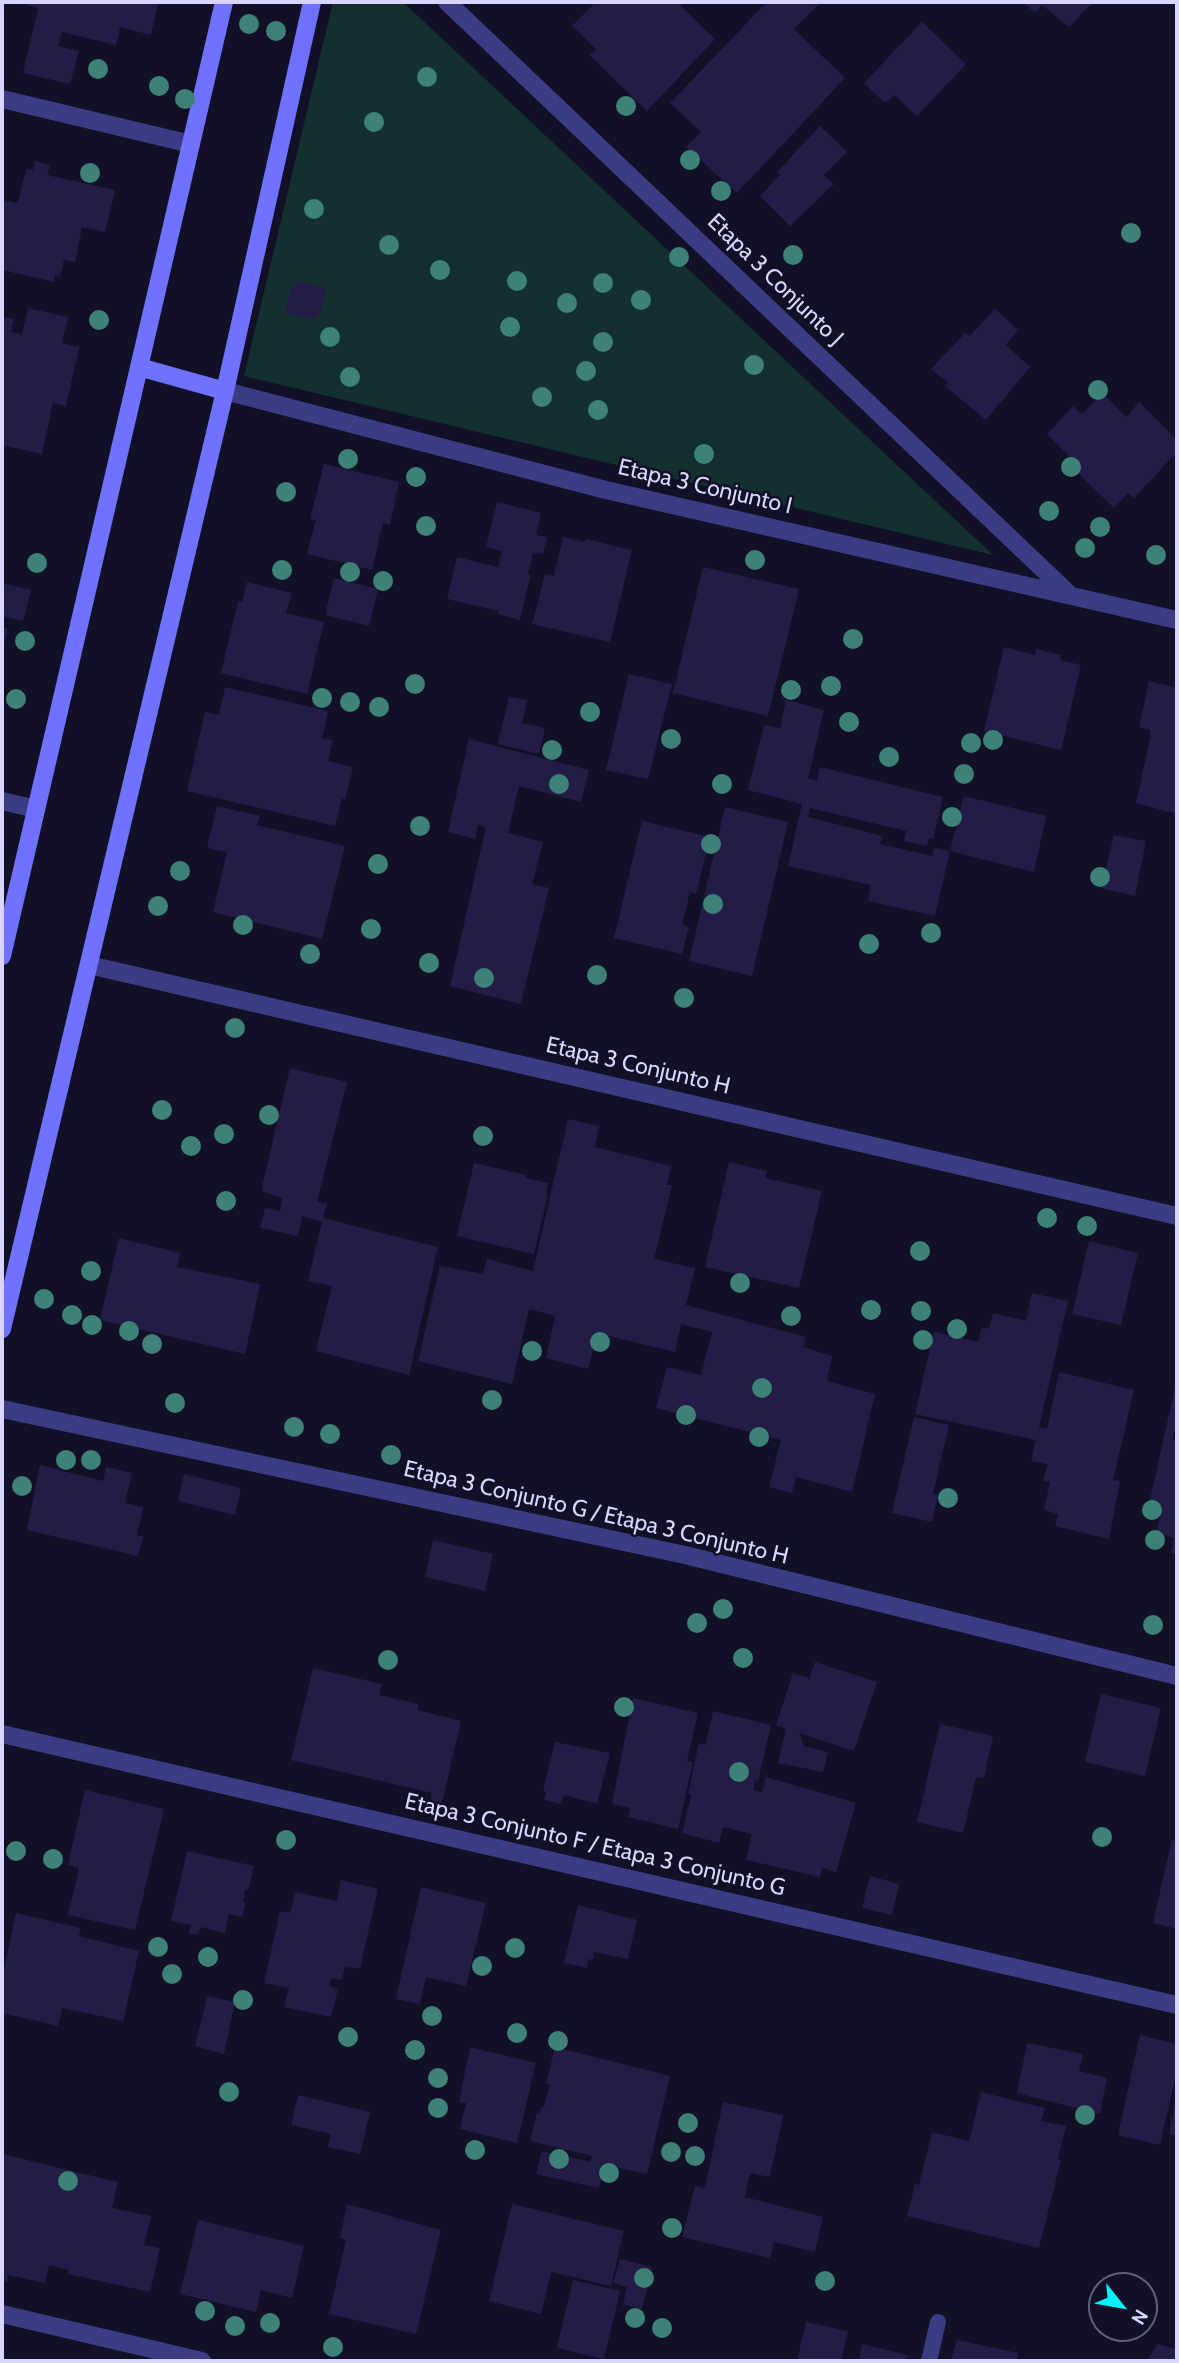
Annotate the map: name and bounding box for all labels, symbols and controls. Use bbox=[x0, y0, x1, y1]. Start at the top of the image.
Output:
street label: Etapa 3 Conjunto J bbox=[701, 208, 849, 352]
street label: Etapa 3 Conjunto I bbox=[615, 454, 795, 520]
street label: Etapa 3 Conjunto H bbox=[543, 1031, 733, 1101]
street label: Etapa 3 Conjunto G / Etapa 3 Conjunto H bbox=[401, 1455, 791, 1571]
street label: Etapa 3 Conjunto F / Etapa 3 Conjunto G bbox=[402, 1788, 788, 1902]
north arrow bbox=[1088, 2272, 1158, 2342]
text: N bbox=[1126, 2305, 1153, 2329]

